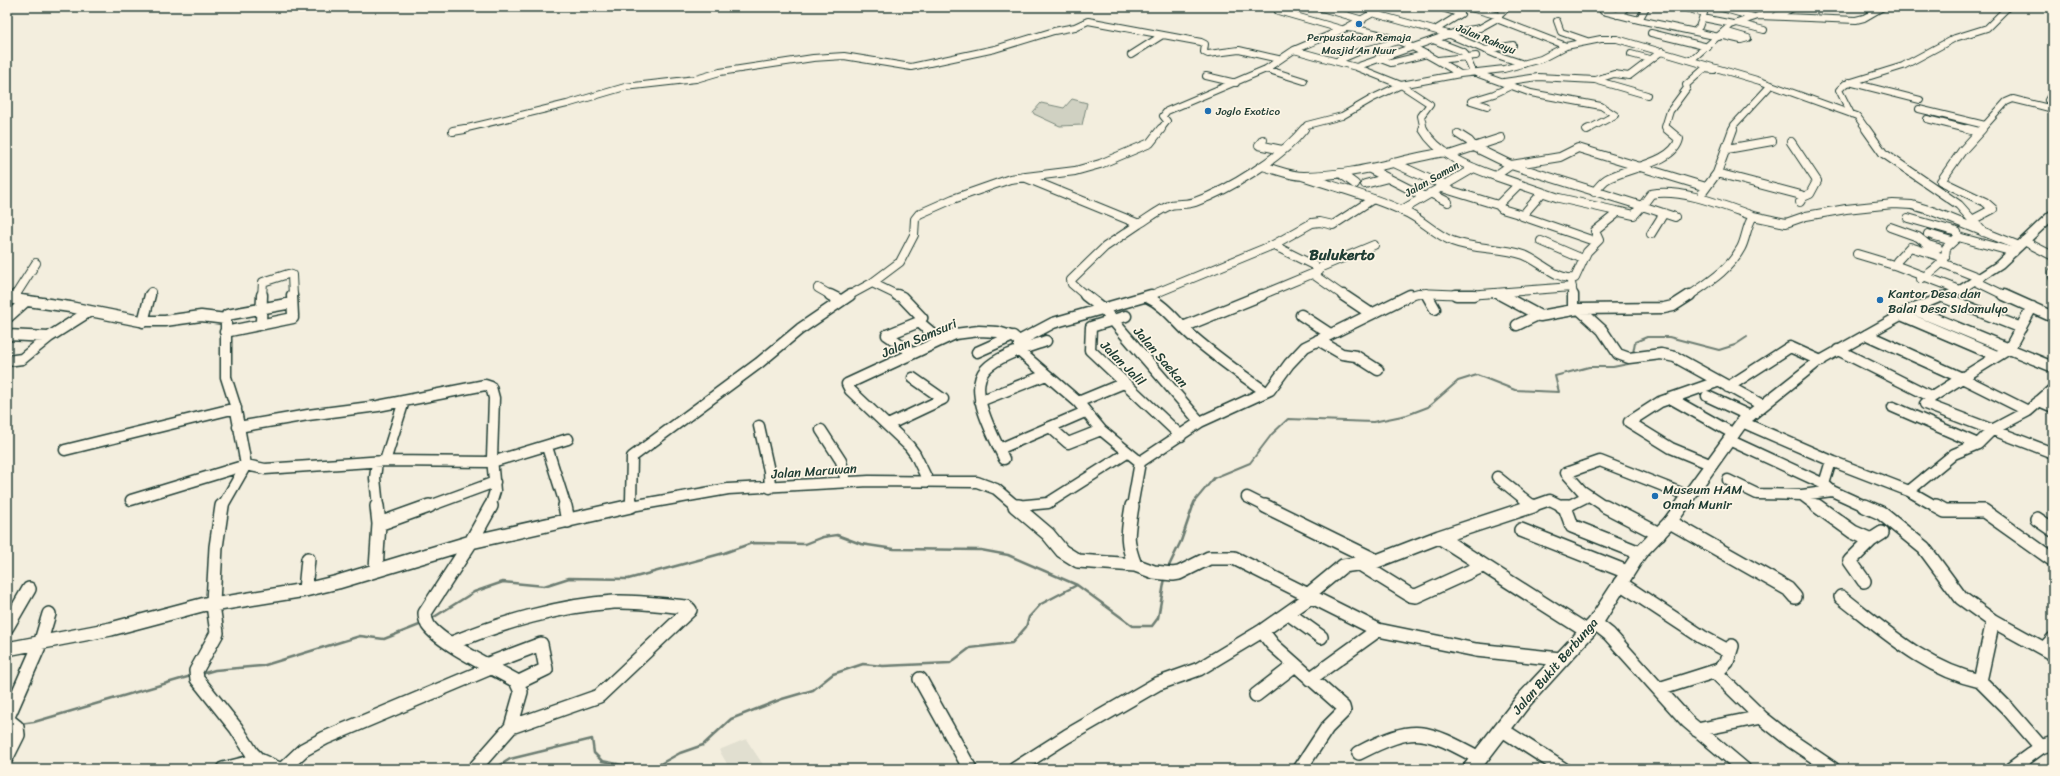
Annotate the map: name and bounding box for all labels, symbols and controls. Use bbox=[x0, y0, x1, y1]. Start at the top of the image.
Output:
street label: Jalan Rahayu bbox=[1452, 18, 1519, 60]
marker: Perpustakaan Remaja Masjid An Nuur bbox=[1354, 19, 1364, 29]
place label: Perpustakaan Remaja Masjid An Nuur bbox=[1307, 28, 1412, 60]
place label: Joglo Exotico bbox=[1215, 102, 1280, 121]
marker: Joglo Exotico bbox=[1203, 106, 1213, 116]
street label: Jalan Saman bbox=[1400, 156, 1463, 203]
district label: Bulukerto bbox=[1309, 242, 1375, 268]
place label: Kantor Desa dan Balai Desa Sidomulyo bbox=[1888, 282, 2009, 320]
marker: Kantor Desa dan Balai Desa Sidomulyo bbox=[1875, 295, 1885, 305]
street label: Jalan Samsuri bbox=[877, 312, 961, 365]
street label: Jalan Saekan bbox=[1127, 320, 1194, 393]
street label: Jalan Jalil bbox=[1094, 334, 1151, 391]
street label: Jalan Maruwan bbox=[769, 457, 858, 486]
place label: Museum HAM Omah Munir bbox=[1663, 478, 1742, 516]
marker: Museum HAM Omah Munir bbox=[1650, 491, 1660, 501]
street label: Jalan Bukit Berbunga bbox=[1505, 612, 1604, 721]

